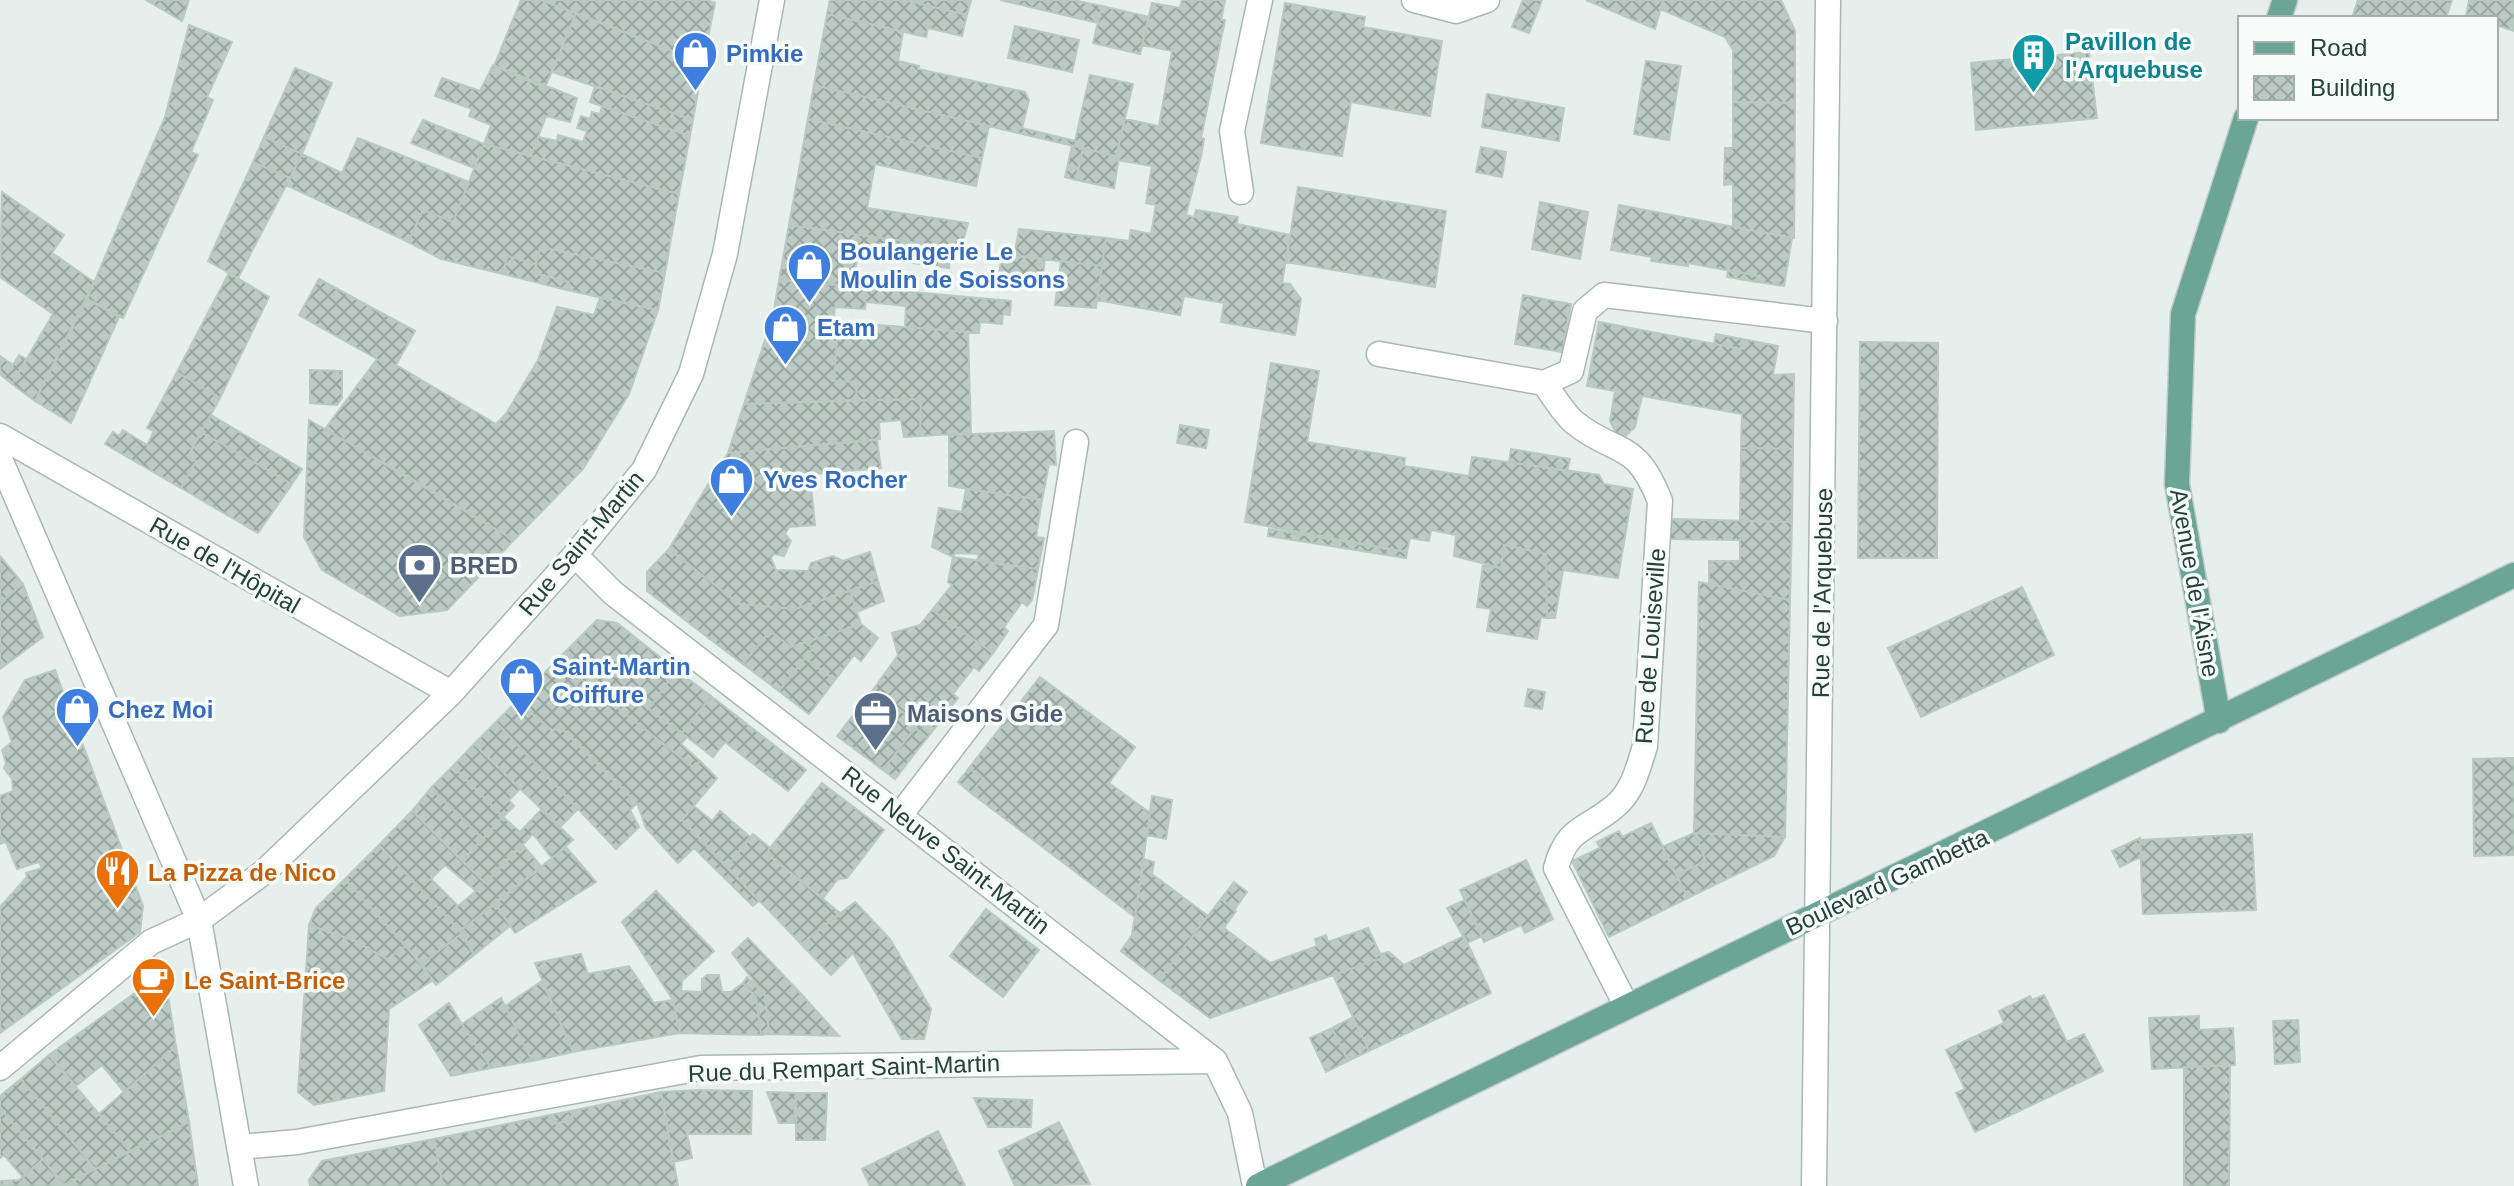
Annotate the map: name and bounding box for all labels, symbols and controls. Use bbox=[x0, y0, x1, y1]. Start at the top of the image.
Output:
legend bbox=[2238, 16, 2498, 120]
place label: Pavillon de l'Arquebuse bbox=[2065, 28, 2203, 83]
shop icon: Pimkie bbox=[671, 29, 719, 92]
building icon: Pavillon de l'Arquebuse bbox=[2010, 31, 2058, 94]
text: Road bbox=[2310, 34, 2367, 61]
place label: Pimkie bbox=[726, 40, 803, 67]
text: Building bbox=[2310, 74, 2395, 101]
place label: Boulangerie Le Moulin de Soissons bbox=[840, 238, 1065, 293]
shop icon: Boulangerie Le Moulin de Soissons bbox=[785, 241, 833, 304]
shop icon: Etam bbox=[762, 303, 810, 366]
place label: Etam bbox=[817, 314, 876, 341]
shop icon: Yves Rocher bbox=[708, 455, 756, 518]
street label: Rue Saint-Martin bbox=[513, 465, 649, 621]
place label: Yves Rocher bbox=[763, 466, 907, 493]
street label: Avenue de l'Aisne bbox=[2165, 487, 2225, 679]
street label: Rue de l'Arquebuse bbox=[1807, 488, 1837, 698]
street label: Rue de l'Hôpital bbox=[145, 511, 305, 619]
bank icon: BRED bbox=[395, 541, 443, 604]
street label: Rue de Louiseville bbox=[1630, 547, 1670, 745]
place label: BRED bbox=[450, 552, 518, 579]
place label: Saint-Martin Coiffure bbox=[552, 653, 691, 708]
shop icon: Saint-Martin Coiffure bbox=[497, 656, 545, 719]
shop icon: Chez Moi bbox=[53, 685, 101, 748]
office icon: Maisons Gide bbox=[852, 689, 900, 752]
place label: Chez Moi bbox=[108, 696, 213, 723]
place label: Maisons Gide bbox=[907, 700, 1063, 727]
street label: Rue Neuve Saint-Martin bbox=[837, 761, 1055, 939]
street label: Boulevard Gambetta bbox=[1782, 823, 1993, 941]
restaurant icon: La Pizza de Nico bbox=[93, 848, 141, 911]
place label: La Pizza de Nico bbox=[148, 859, 336, 886]
cafe icon: Le Saint-Brice bbox=[129, 956, 177, 1019]
place label: Le Saint-Brice bbox=[184, 967, 345, 994]
street label: Rue du Rempart Saint-Martin bbox=[688, 1049, 1000, 1087]

